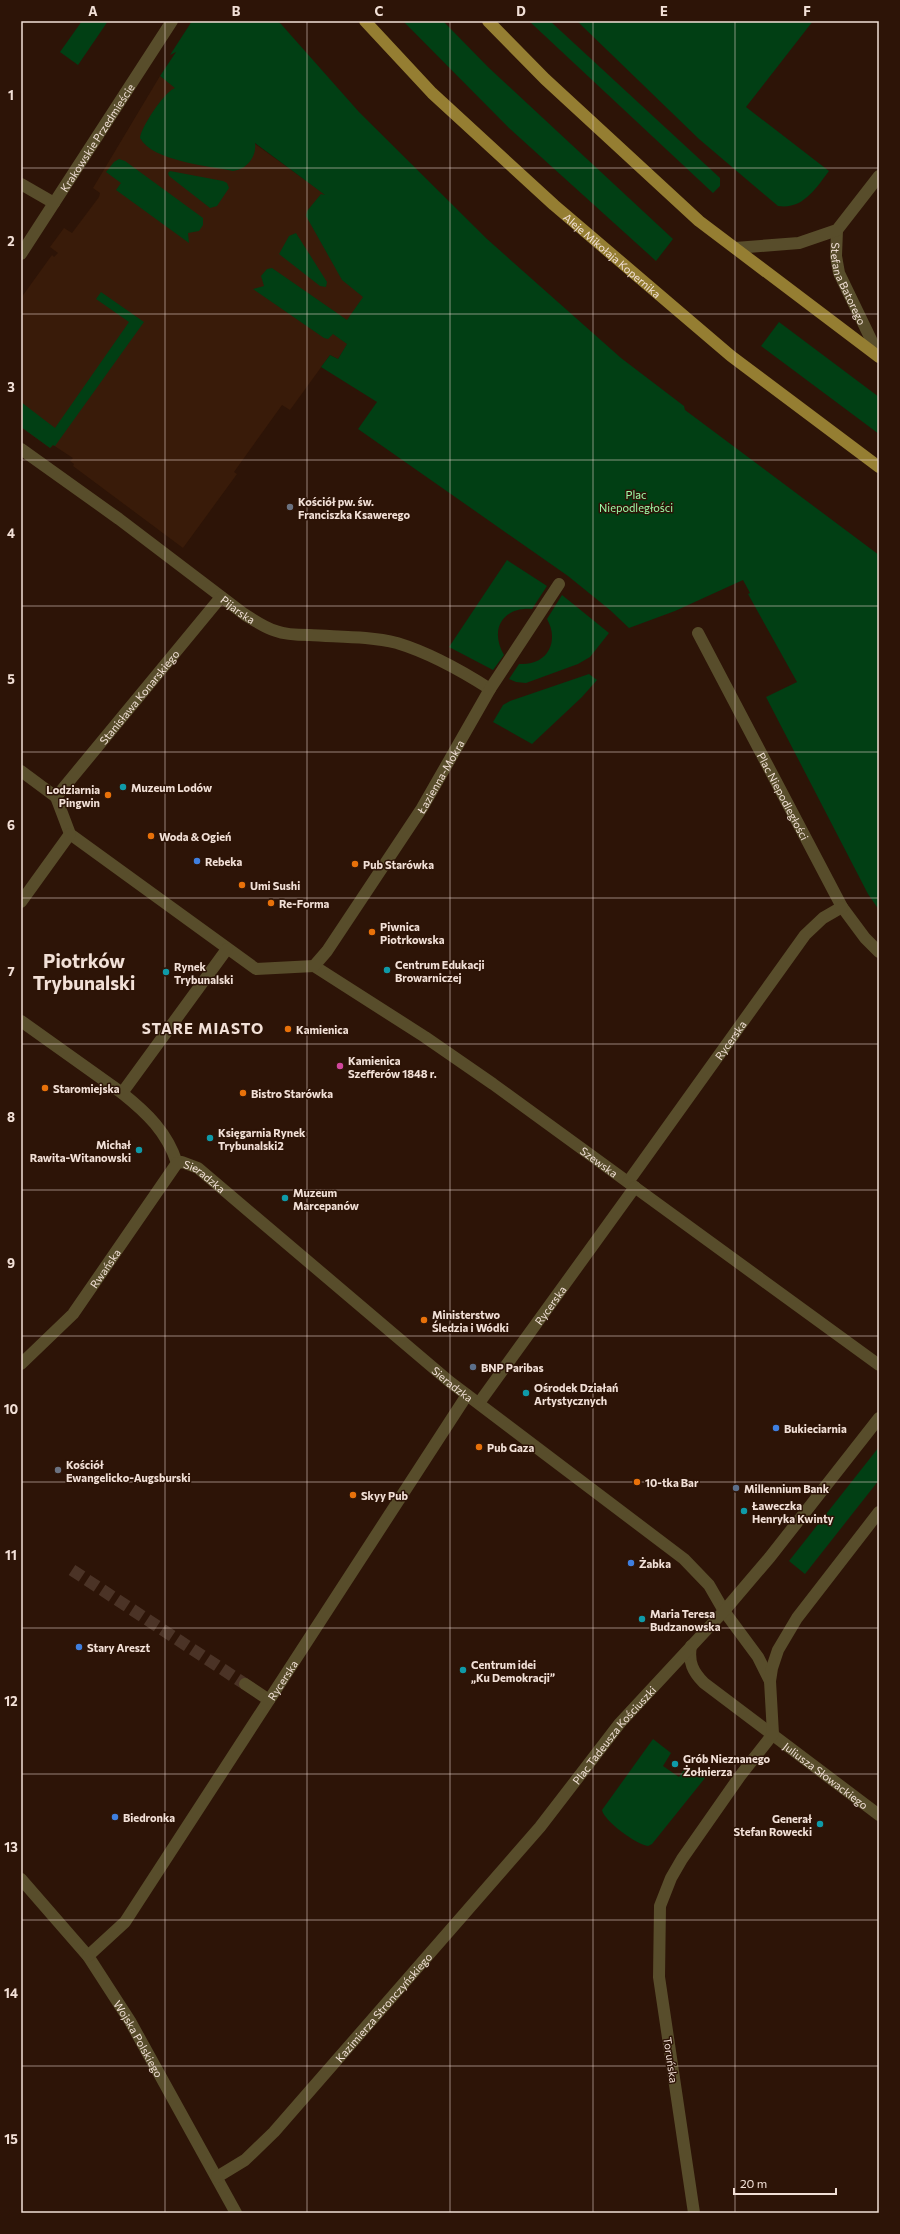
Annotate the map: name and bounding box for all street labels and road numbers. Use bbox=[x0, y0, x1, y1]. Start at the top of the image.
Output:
street label: Krakowskie Przedmieście bbox=[57, 81, 137, 194]
street label: Aleje Mikołaja Kopernika bbox=[561, 210, 664, 300]
street label: Stefana Batorego bbox=[829, 242, 869, 327]
street label: Pijarska bbox=[219, 592, 258, 626]
street label: Stanisława Konarskiego bbox=[96, 647, 182, 746]
street label: Łazienna-Mokra bbox=[413, 737, 466, 816]
street label: Plac Niepodległości bbox=[755, 750, 812, 842]
street label: Rycerska bbox=[712, 1018, 748, 1062]
street label: Szewska bbox=[578, 1143, 621, 1179]
street label: Sieradzka bbox=[182, 1157, 228, 1195]
street label: Rwańska bbox=[87, 1246, 123, 1290]
street label: Rycerska bbox=[531, 1283, 568, 1327]
street label: Sieradzka bbox=[430, 1363, 476, 1404]
street label: Rycerska bbox=[264, 1657, 300, 1702]
street label: Plac Tadeusza Kościuszki bbox=[569, 1683, 658, 1786]
street label: Juliusza Słowackiego bbox=[781, 1739, 871, 1811]
street label: Kazimierza Stronczyńskiego bbox=[332, 1949, 434, 2064]
street label: Wojska Polskiego bbox=[112, 1997, 166, 2080]
street label: Toruńska bbox=[661, 2036, 681, 2084]

